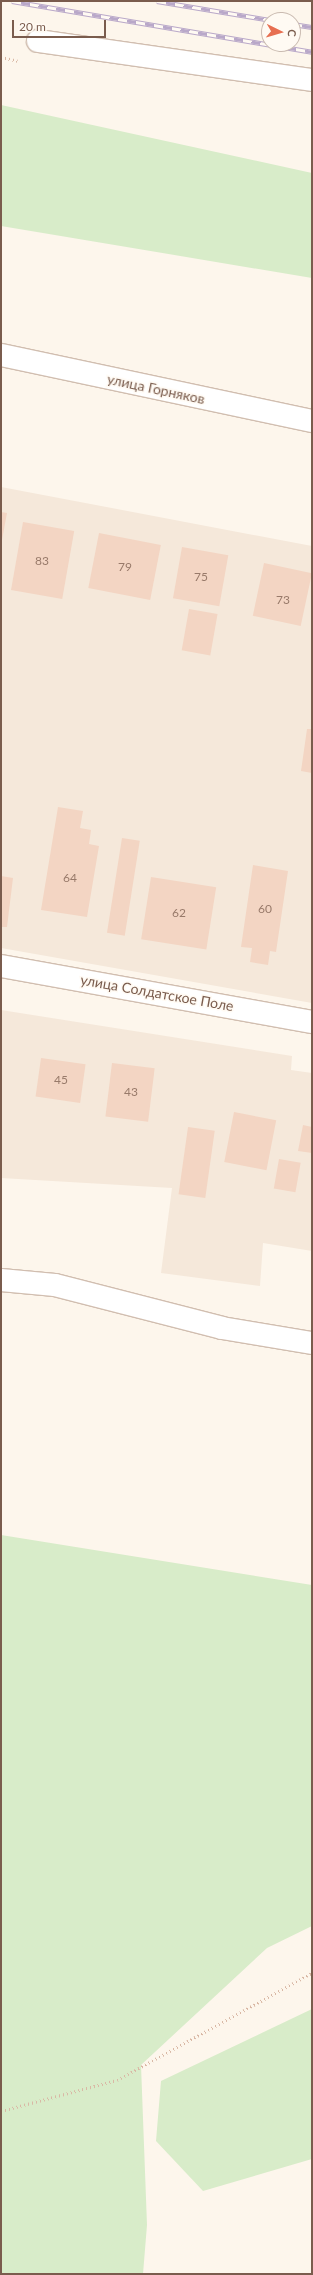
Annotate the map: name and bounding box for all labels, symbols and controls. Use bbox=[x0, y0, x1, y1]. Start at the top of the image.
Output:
scale bar bbox=[14, 12, 108, 38]
north arrow bbox=[261, 12, 301, 52]
text: 20 m bbox=[19, 19, 46, 34]
text: С bbox=[286, 29, 299, 37]
street label: улица Горняков bbox=[106, 370, 206, 408]
house number: 83 bbox=[35, 554, 49, 568]
house number: 79 bbox=[118, 560, 132, 574]
house number: 75 bbox=[194, 570, 208, 584]
house number: 73 bbox=[276, 593, 290, 607]
house number: 64 bbox=[63, 871, 77, 885]
house number: 60 bbox=[258, 902, 272, 916]
house number: 62 bbox=[172, 906, 186, 920]
street label: улица Солдатское Поле bbox=[79, 971, 235, 1015]
house number: 45 bbox=[54, 1073, 68, 1087]
house number: 43 bbox=[124, 1085, 138, 1099]

